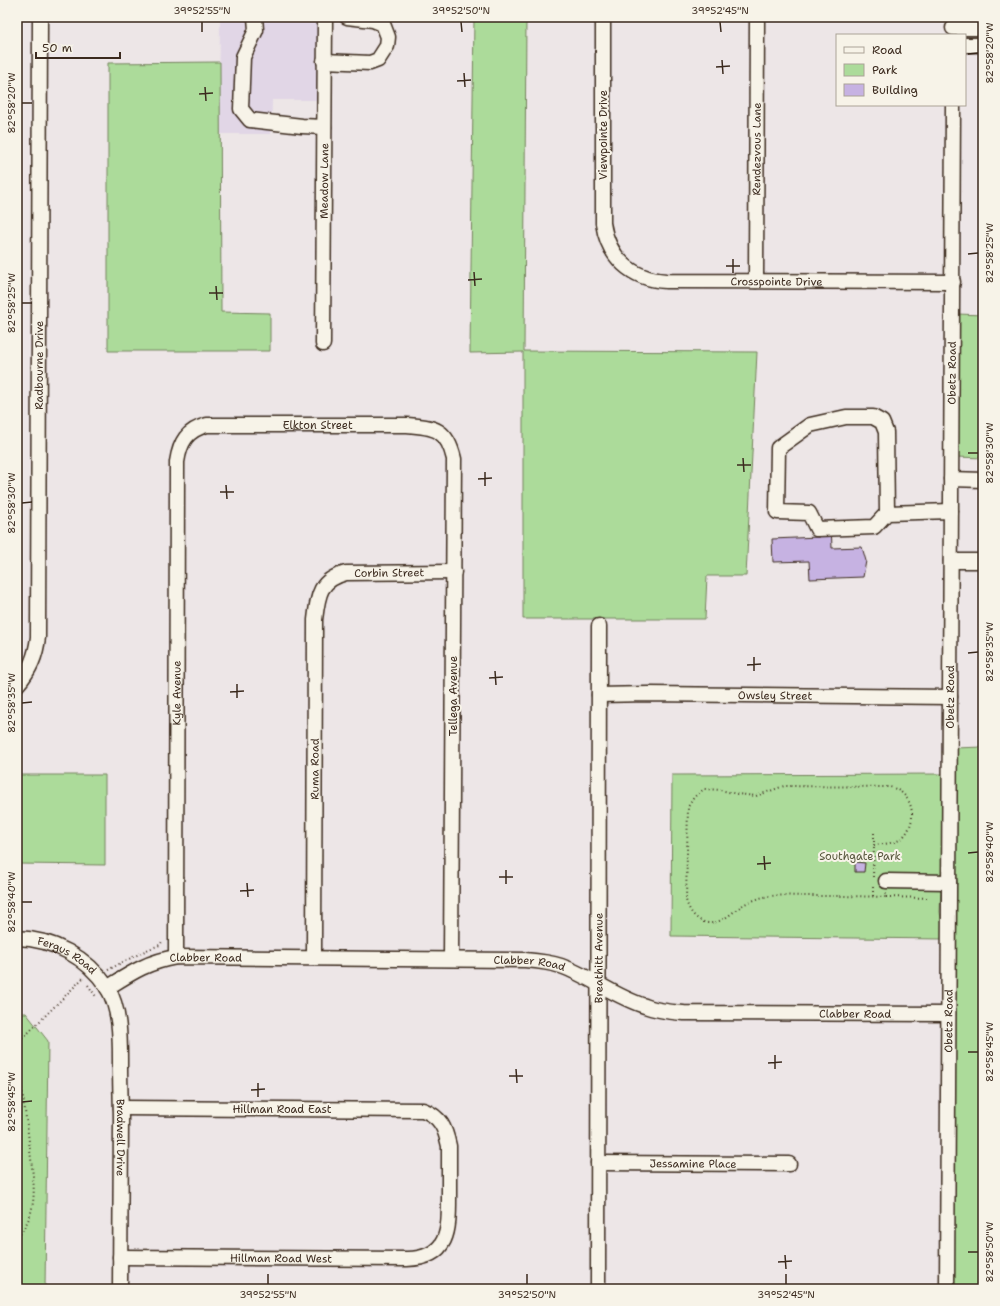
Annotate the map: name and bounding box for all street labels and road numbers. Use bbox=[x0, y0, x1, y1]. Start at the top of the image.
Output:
street label: Viewpointe Drive bbox=[596, 90, 611, 180]
street label: Rendezvous Lane bbox=[749, 102, 765, 196]
street label: Meadow Lane bbox=[317, 143, 332, 219]
street label: Crosspointe Drive bbox=[731, 274, 823, 290]
street label: Radbourne Drive bbox=[32, 321, 47, 410]
street label: Obetz Road bbox=[944, 341, 960, 405]
street label: Elkton Street bbox=[283, 418, 353, 433]
street label: Corbin Street bbox=[354, 565, 425, 581]
street label: Tellega Avenue bbox=[446, 656, 461, 736]
street label: Kyle Avenue bbox=[169, 661, 185, 725]
street label: Obetz Road bbox=[943, 665, 958, 729]
street label: Owsley Street bbox=[738, 688, 813, 704]
street label: Ruma Road bbox=[307, 738, 323, 800]
street label: Breathitt Avenue bbox=[591, 913, 607, 1003]
street label: Fergus Road bbox=[36, 934, 100, 978]
street label: Clabber Road bbox=[168, 950, 242, 966]
street label: Clabber Road bbox=[494, 953, 567, 975]
street label: Obetz Road bbox=[941, 989, 957, 1053]
street label: Clabber Road bbox=[819, 1007, 891, 1022]
street label: Bradwell Drive bbox=[113, 1099, 128, 1176]
street label: Hillman Road East bbox=[232, 1102, 332, 1117]
street label: Jessamine Place bbox=[649, 1156, 737, 1172]
street label: Hillman Road West bbox=[230, 1251, 332, 1266]

